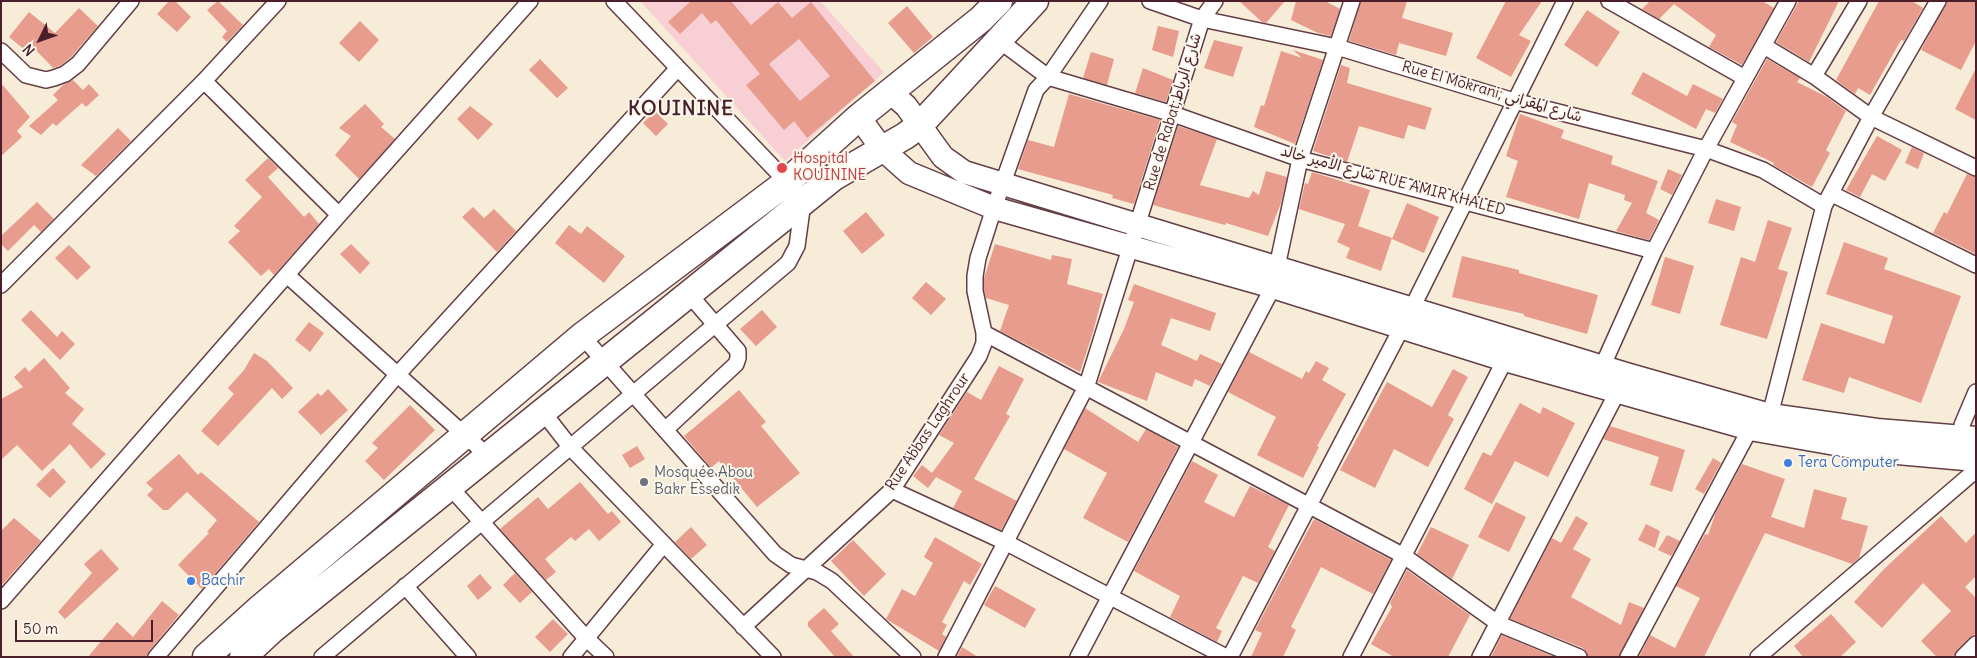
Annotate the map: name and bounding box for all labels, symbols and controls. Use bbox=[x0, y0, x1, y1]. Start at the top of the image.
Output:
north arrow bbox=[15, 15, 65, 65]
street label: Rue de Rabat;شارع الرباط bbox=[1140, 31, 1206, 193]
text: N bbox=[19, 40, 39, 60]
street label: Rue El Mokrani; شارع المقراني bbox=[1400, 58, 1584, 126]
district label: KOUININE bbox=[627, 97, 735, 121]
street label: شارع الأمير خالد RUE AMIR KHALED bbox=[1278, 142, 1508, 220]
place label: Hospital KOUININE bbox=[793, 150, 866, 185]
marker: Hospital KOUININE bbox=[775, 161, 789, 175]
street label: Rue Abbas Laghrour bbox=[882, 370, 974, 494]
place label: Tera Computer bbox=[1798, 454, 1899, 472]
marker: Tera Computer bbox=[1782, 457, 1794, 469]
place label: Mosquée Abou Bakr Essedik bbox=[654, 464, 753, 499]
marker: Mosquée Abou Bakr Essedik bbox=[638, 476, 650, 488]
place label: Bachir bbox=[201, 572, 245, 590]
marker: Bachir bbox=[185, 575, 197, 587]
scale bar bbox=[18, 610, 155, 642]
text: 50 m bbox=[23, 619, 58, 638]

